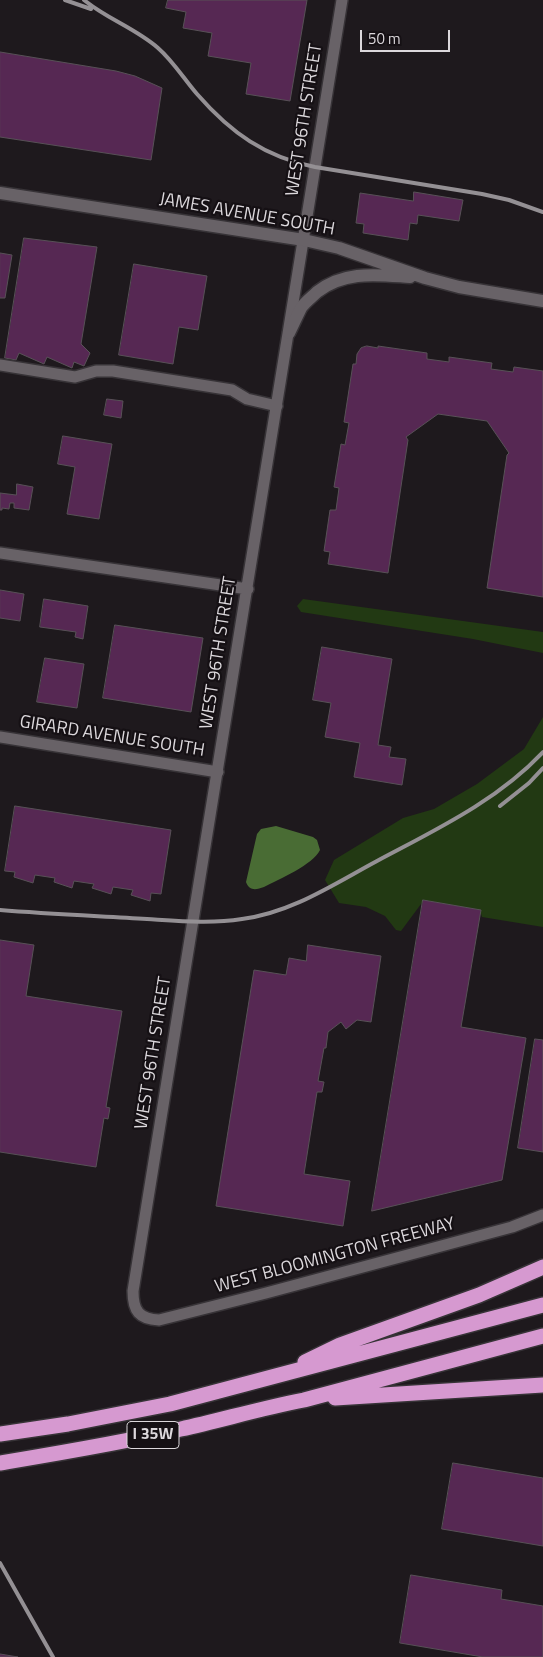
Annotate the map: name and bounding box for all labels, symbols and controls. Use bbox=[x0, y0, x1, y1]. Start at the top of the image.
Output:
scale bar bbox=[363, 20, 453, 52]
text: 50 m bbox=[368, 27, 401, 50]
street label: WEST 96TH STREET bbox=[282, 42, 328, 198]
street label: JAMES AVENUE SOUTH bbox=[158, 189, 336, 241]
street label: WEST 96TH STREET bbox=[196, 575, 242, 731]
street label: GIRARD AVENUE SOUTH bbox=[18, 712, 206, 762]
street label: WEST 96TH STREET bbox=[131, 975, 177, 1131]
street label: WEST BLOOMINGTON FREEWAY bbox=[213, 1214, 457, 1298]
road number: I 35W bbox=[127, 1422, 179, 1448]

